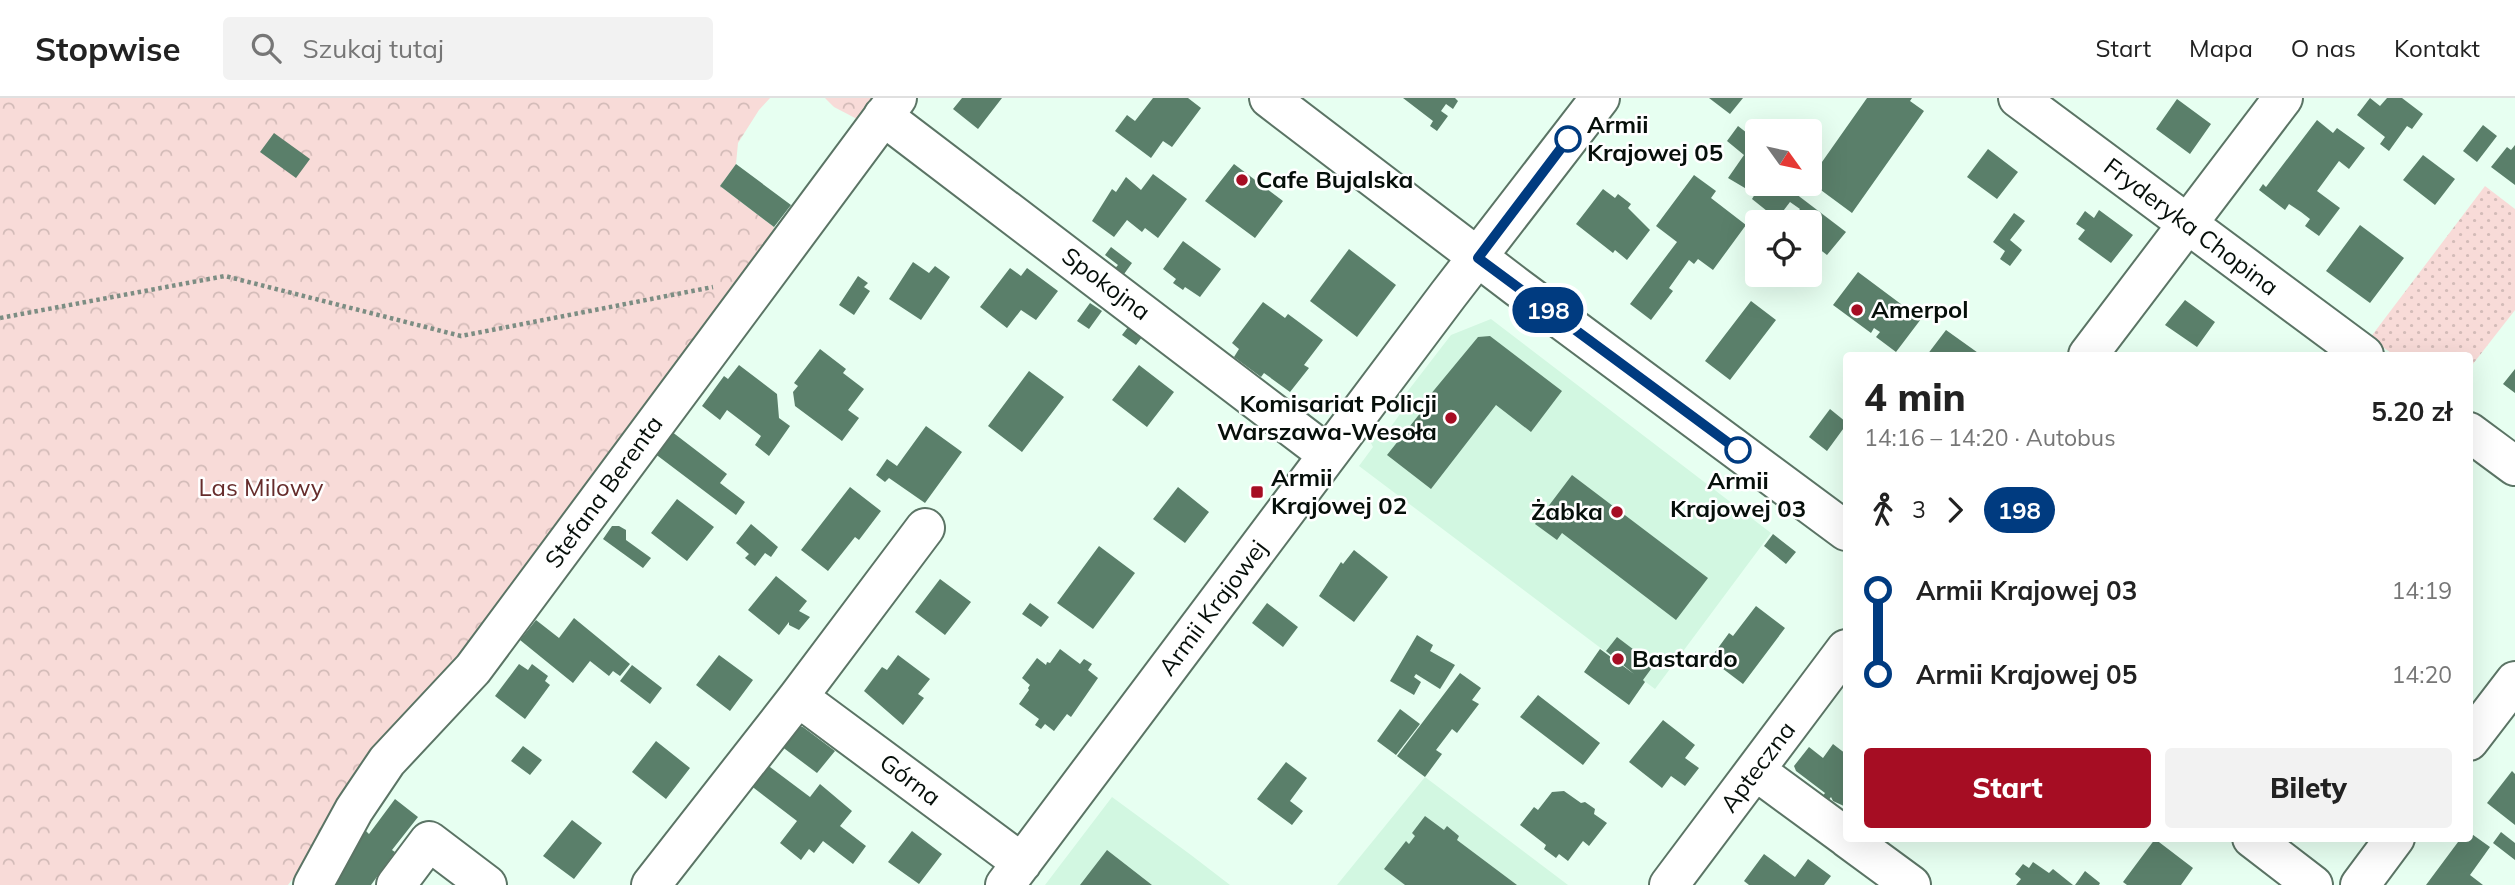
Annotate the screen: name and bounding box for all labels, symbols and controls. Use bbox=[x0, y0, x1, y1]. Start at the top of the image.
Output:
search box bbox=[223, 17, 713, 80]
text: Stopwise bbox=[35, 28, 181, 69]
icon: search bbox=[247, 29, 285, 67]
text: Szukaj tutaj bbox=[303, 32, 444, 65]
text: Start bbox=[2096, 33, 2151, 63]
text: Mapa bbox=[2189, 33, 2253, 63]
text: O nas bbox=[2291, 33, 2356, 63]
text: Kontakt bbox=[2394, 33, 2480, 63]
place label: Armii Krajowej 05 bbox=[1587, 109, 1723, 167]
north arrow bbox=[1745, 119, 1822, 196]
map controls bbox=[1745, 119, 1822, 287]
marker: Armii Krajowej 05 bbox=[1555, 126, 1581, 152]
street label: Fryderyka Chopina bbox=[2098, 151, 2285, 302]
place label: Cafe Bujalska bbox=[1256, 164, 1413, 194]
marker: Cafe Bujalska bbox=[1234, 172, 1250, 188]
button: locate bbox=[1745, 210, 1822, 287]
street label: Spokojna bbox=[1056, 240, 1157, 326]
line badge: 198 bbox=[1508, 287, 1588, 333]
place label: Amerpol bbox=[1871, 294, 1969, 324]
text: 198 bbox=[1526, 295, 1570, 325]
marker: Amerpol bbox=[1849, 302, 1865, 318]
text: 4 min bbox=[1864, 373, 1966, 421]
place label: Komisariat Policji Warszawa-Wesoła bbox=[1217, 388, 1437, 446]
text: 5.20 zł bbox=[2371, 395, 2452, 428]
street label: Stefana Berenta bbox=[538, 409, 669, 574]
marker: Komisariat Policji Warszawa-Wesoła bbox=[1443, 410, 1459, 426]
text: 14:16 – 14:20 · Autobus bbox=[1864, 423, 2116, 452]
marker: Armii Krajowej 03 bbox=[1725, 437, 1751, 463]
place label: Armii Krajowej 02 bbox=[1271, 462, 1407, 520]
place label: Armii Krajowej 03 bbox=[1670, 465, 1806, 523]
park label: Las Milowy bbox=[198, 472, 324, 502]
marker: Armii Krajowej 02 bbox=[1249, 484, 1265, 500]
icon: walk bbox=[1864, 491, 1902, 529]
icon: forward bbox=[1936, 491, 1974, 529]
text: 3 bbox=[1912, 495, 1926, 524]
text: 198 bbox=[1998, 495, 2041, 525]
place label: Żabka bbox=[1531, 496, 1603, 526]
marker: Żabka bbox=[1609, 504, 1625, 520]
street label: Armii Krajowej bbox=[1151, 534, 1273, 681]
text: Armii Krajowej 03 bbox=[1916, 574, 2137, 607]
text: 14:19 bbox=[2392, 576, 2452, 605]
place label: Bastardo bbox=[1632, 643, 1738, 673]
marker: Bastardo bbox=[1610, 651, 1626, 667]
text: Armii Krajowej 05 bbox=[1916, 658, 2137, 691]
text: 14:20 bbox=[2392, 660, 2452, 689]
street label: Apteczna bbox=[1713, 715, 1801, 818]
street label: Górna bbox=[874, 747, 947, 812]
button: Start bbox=[1864, 748, 2151, 828]
button: Bilety bbox=[2165, 748, 2452, 828]

